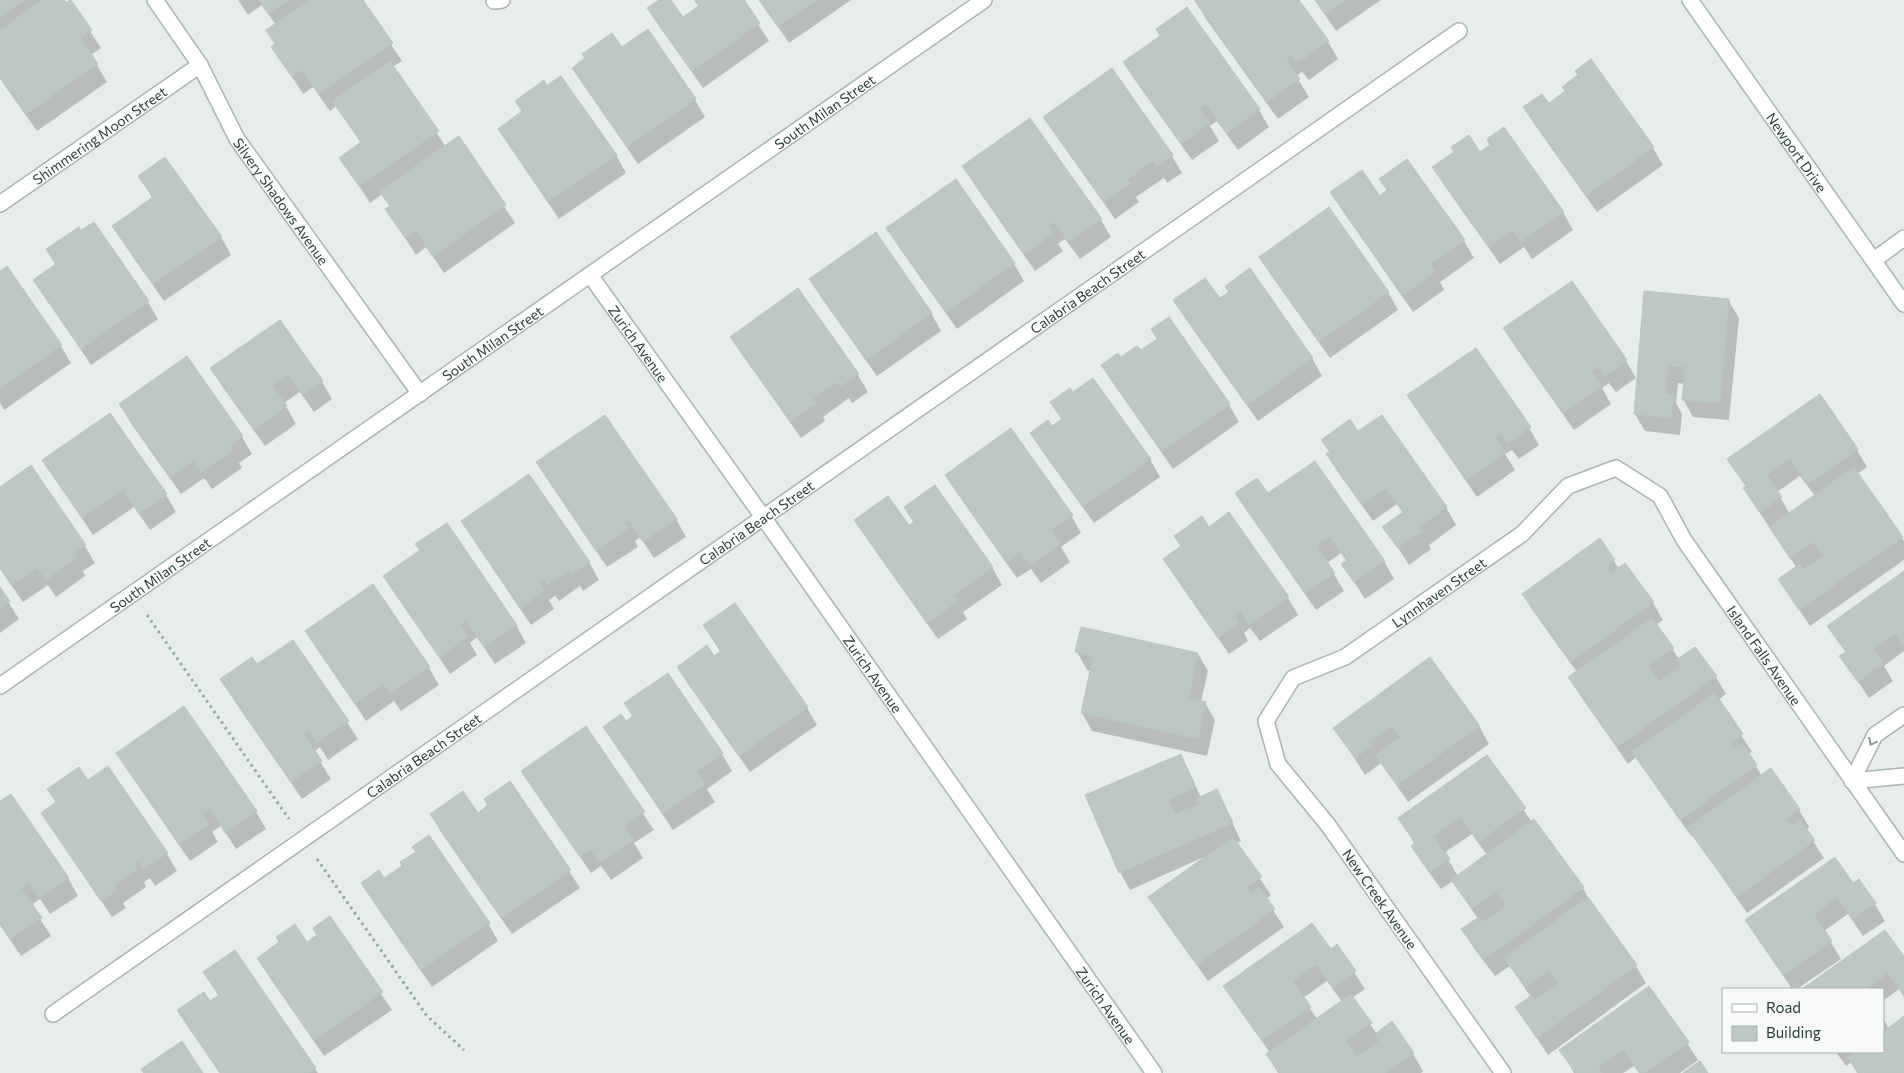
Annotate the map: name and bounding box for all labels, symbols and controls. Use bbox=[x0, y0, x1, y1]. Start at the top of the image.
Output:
street label: South Milan Street bbox=[771, 70, 878, 152]
street label: Shimmering Moon Street bbox=[29, 82, 170, 187]
street label: Newport Drive bbox=[1763, 109, 1831, 195]
street label: Silvery Shadows Avenue bbox=[230, 134, 333, 268]
street label: Calabria Beach Street bbox=[1027, 245, 1148, 337]
street label: Zurich Avenue bbox=[606, 301, 672, 385]
street label: South Milan Street bbox=[438, 302, 546, 384]
street label: Calabria Beach Street bbox=[695, 476, 817, 568]
street label: South Milan Street bbox=[106, 533, 214, 616]
street label: Lynnhaven Street bbox=[1388, 553, 1489, 630]
street label: Island Falls Avenue bbox=[1724, 602, 1805, 708]
street label: Zurich Avenue bbox=[840, 632, 906, 716]
street label: Calabria Beach Street bbox=[363, 709, 484, 801]
one-way arrow bbox=[1868, 737, 1878, 746]
street label: New Creek Avenue bbox=[1339, 846, 1421, 952]
street label: Zurich Avenue bbox=[1073, 963, 1139, 1047]
legend bbox=[1722, 988, 1884, 1053]
text: Road bbox=[1766, 998, 1801, 1016]
text: Building bbox=[1766, 1023, 1821, 1041]

